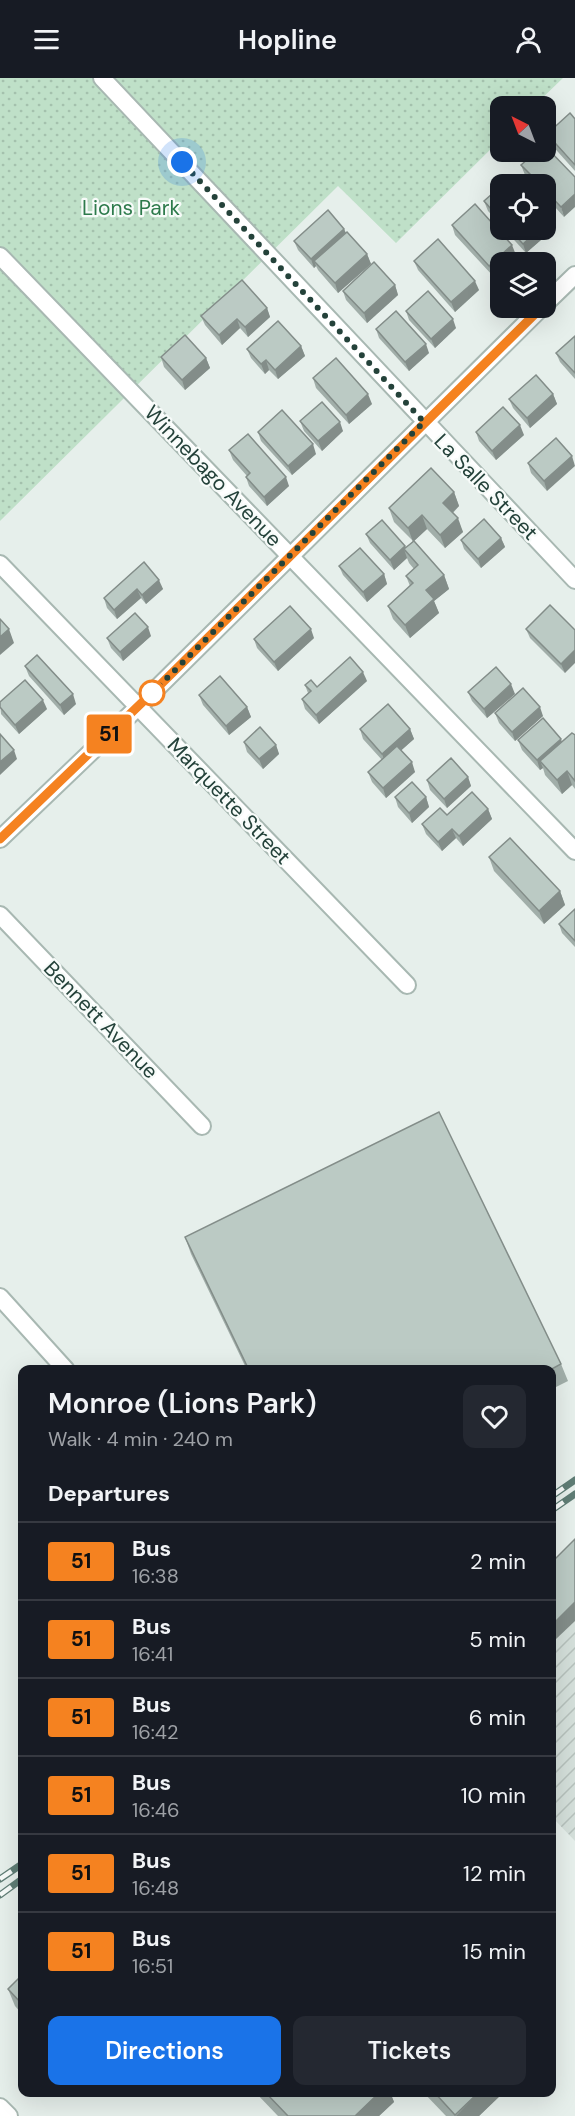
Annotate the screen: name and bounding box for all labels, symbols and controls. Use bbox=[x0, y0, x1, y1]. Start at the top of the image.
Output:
text: Hopline bbox=[238, 22, 337, 57]
icon: menu bbox=[30, 23, 63, 56]
icon: person bbox=[512, 23, 545, 56]
north arrow bbox=[490, 96, 556, 162]
map controls bbox=[490, 96, 556, 318]
your location bbox=[167, 147, 197, 177]
button: locate bbox=[490, 174, 556, 240]
park label: Lions Park bbox=[82, 194, 181, 222]
button: layers bbox=[490, 252, 556, 318]
street label: Winnebago Avenue bbox=[138, 399, 288, 553]
street label: La Salle Street bbox=[428, 428, 544, 546]
unlabelled marker bbox=[139, 680, 165, 706]
line badge: 51 bbox=[82, 714, 136, 754]
text: 51 bbox=[99, 720, 119, 748]
street label: Marquette Street bbox=[161, 731, 297, 871]
street label: Bennett Avenue bbox=[38, 955, 164, 1085]
text: Monroe (Lions Park) bbox=[48, 1385, 317, 1422]
button: heart bbox=[463, 1385, 526, 1448]
text: Walk · 4 min · 240 m bbox=[48, 1426, 233, 1452]
text: Departures bbox=[48, 1479, 170, 1508]
text: Bus bbox=[132, 1534, 171, 1563]
text: 51 bbox=[71, 1547, 91, 1575]
text: 2 min bbox=[470, 1547, 526, 1576]
text: 16:38 bbox=[132, 1563, 179, 1589]
text: Bus bbox=[132, 1612, 171, 1641]
text: 51 bbox=[71, 1625, 91, 1653]
text: 5 min bbox=[469, 1625, 526, 1654]
text: 16:41 bbox=[132, 1641, 173, 1667]
text: Bus bbox=[132, 1690, 171, 1719]
text: 51 bbox=[71, 1703, 91, 1731]
text: 6 min bbox=[469, 1703, 526, 1732]
text: 16:42 bbox=[132, 1719, 179, 1745]
text: Bus bbox=[132, 1768, 171, 1797]
text: 51 bbox=[71, 1781, 91, 1809]
text: 10 min bbox=[461, 1781, 526, 1810]
text: 16:46 bbox=[132, 1797, 180, 1823]
text: Bus bbox=[132, 1846, 171, 1875]
text: 51 bbox=[71, 1859, 91, 1887]
text: 12 min bbox=[463, 1859, 526, 1888]
text: 16:48 bbox=[132, 1875, 179, 1901]
text: Bus bbox=[132, 1924, 171, 1953]
text: 51 bbox=[71, 1937, 91, 1965]
text: 15 min bbox=[462, 1937, 526, 1966]
text: 16:51 bbox=[132, 1953, 173, 1979]
button: Directions bbox=[48, 2016, 281, 2085]
button: Tickets bbox=[293, 2016, 526, 2085]

